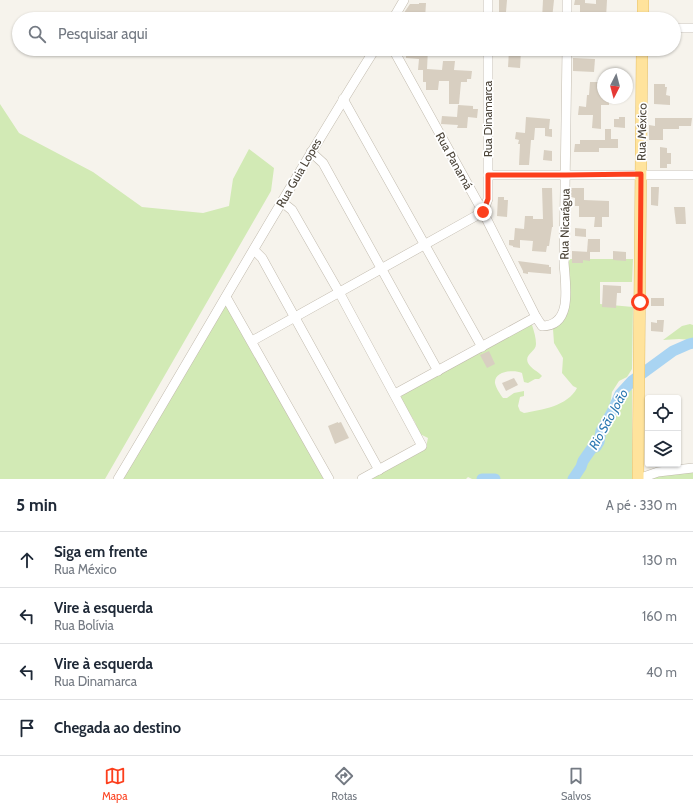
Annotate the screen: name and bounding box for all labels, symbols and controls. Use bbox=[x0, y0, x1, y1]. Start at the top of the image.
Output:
search box bbox=[12, 12, 681, 56]
icon: search bbox=[26, 23, 48, 45]
text: Pesquisar aqui bbox=[58, 25, 148, 43]
north arrow bbox=[597, 68, 633, 104]
street label: Rua Dinamarca bbox=[480, 80, 495, 157]
street label: Rua México bbox=[633, 103, 650, 161]
street label: Rua Panamá bbox=[433, 130, 476, 192]
street label: Rua Guia Lopes bbox=[273, 135, 324, 210]
street label: Rua Nicarágua bbox=[556, 188, 573, 260]
route end bbox=[474, 203, 492, 221]
route start bbox=[631, 293, 649, 311]
water label: Rio São João bbox=[585, 386, 631, 452]
map controls bbox=[645, 395, 681, 467]
button: locate bbox=[645, 395, 681, 431]
button: layers bbox=[645, 431, 681, 467]
text: 5 min bbox=[16, 495, 57, 515]
text: A pé · 330 m bbox=[606, 497, 677, 513]
text: Siga em frente bbox=[54, 543, 147, 561]
icon: ahead bbox=[16, 549, 38, 571]
text: 130 m bbox=[642, 552, 677, 568]
text: Rua México bbox=[54, 561, 117, 577]
text: Vire à esquerda bbox=[54, 599, 153, 617]
icon: left bbox=[16, 605, 38, 627]
text: 160 m bbox=[642, 608, 677, 624]
text: Rua Bolívia bbox=[54, 617, 114, 633]
text: Vire à esquerda bbox=[54, 655, 153, 673]
icon: left bbox=[16, 661, 38, 683]
text: 40 m bbox=[646, 664, 677, 680]
text: Rua Dinamarca bbox=[54, 673, 137, 689]
icon: arrive bbox=[16, 717, 38, 739]
text: Chegada ao destino bbox=[54, 719, 181, 737]
tab: Mapa bbox=[102, 765, 127, 803]
tab: Rotas bbox=[331, 765, 357, 803]
tab: Salvos bbox=[561, 765, 591, 803]

